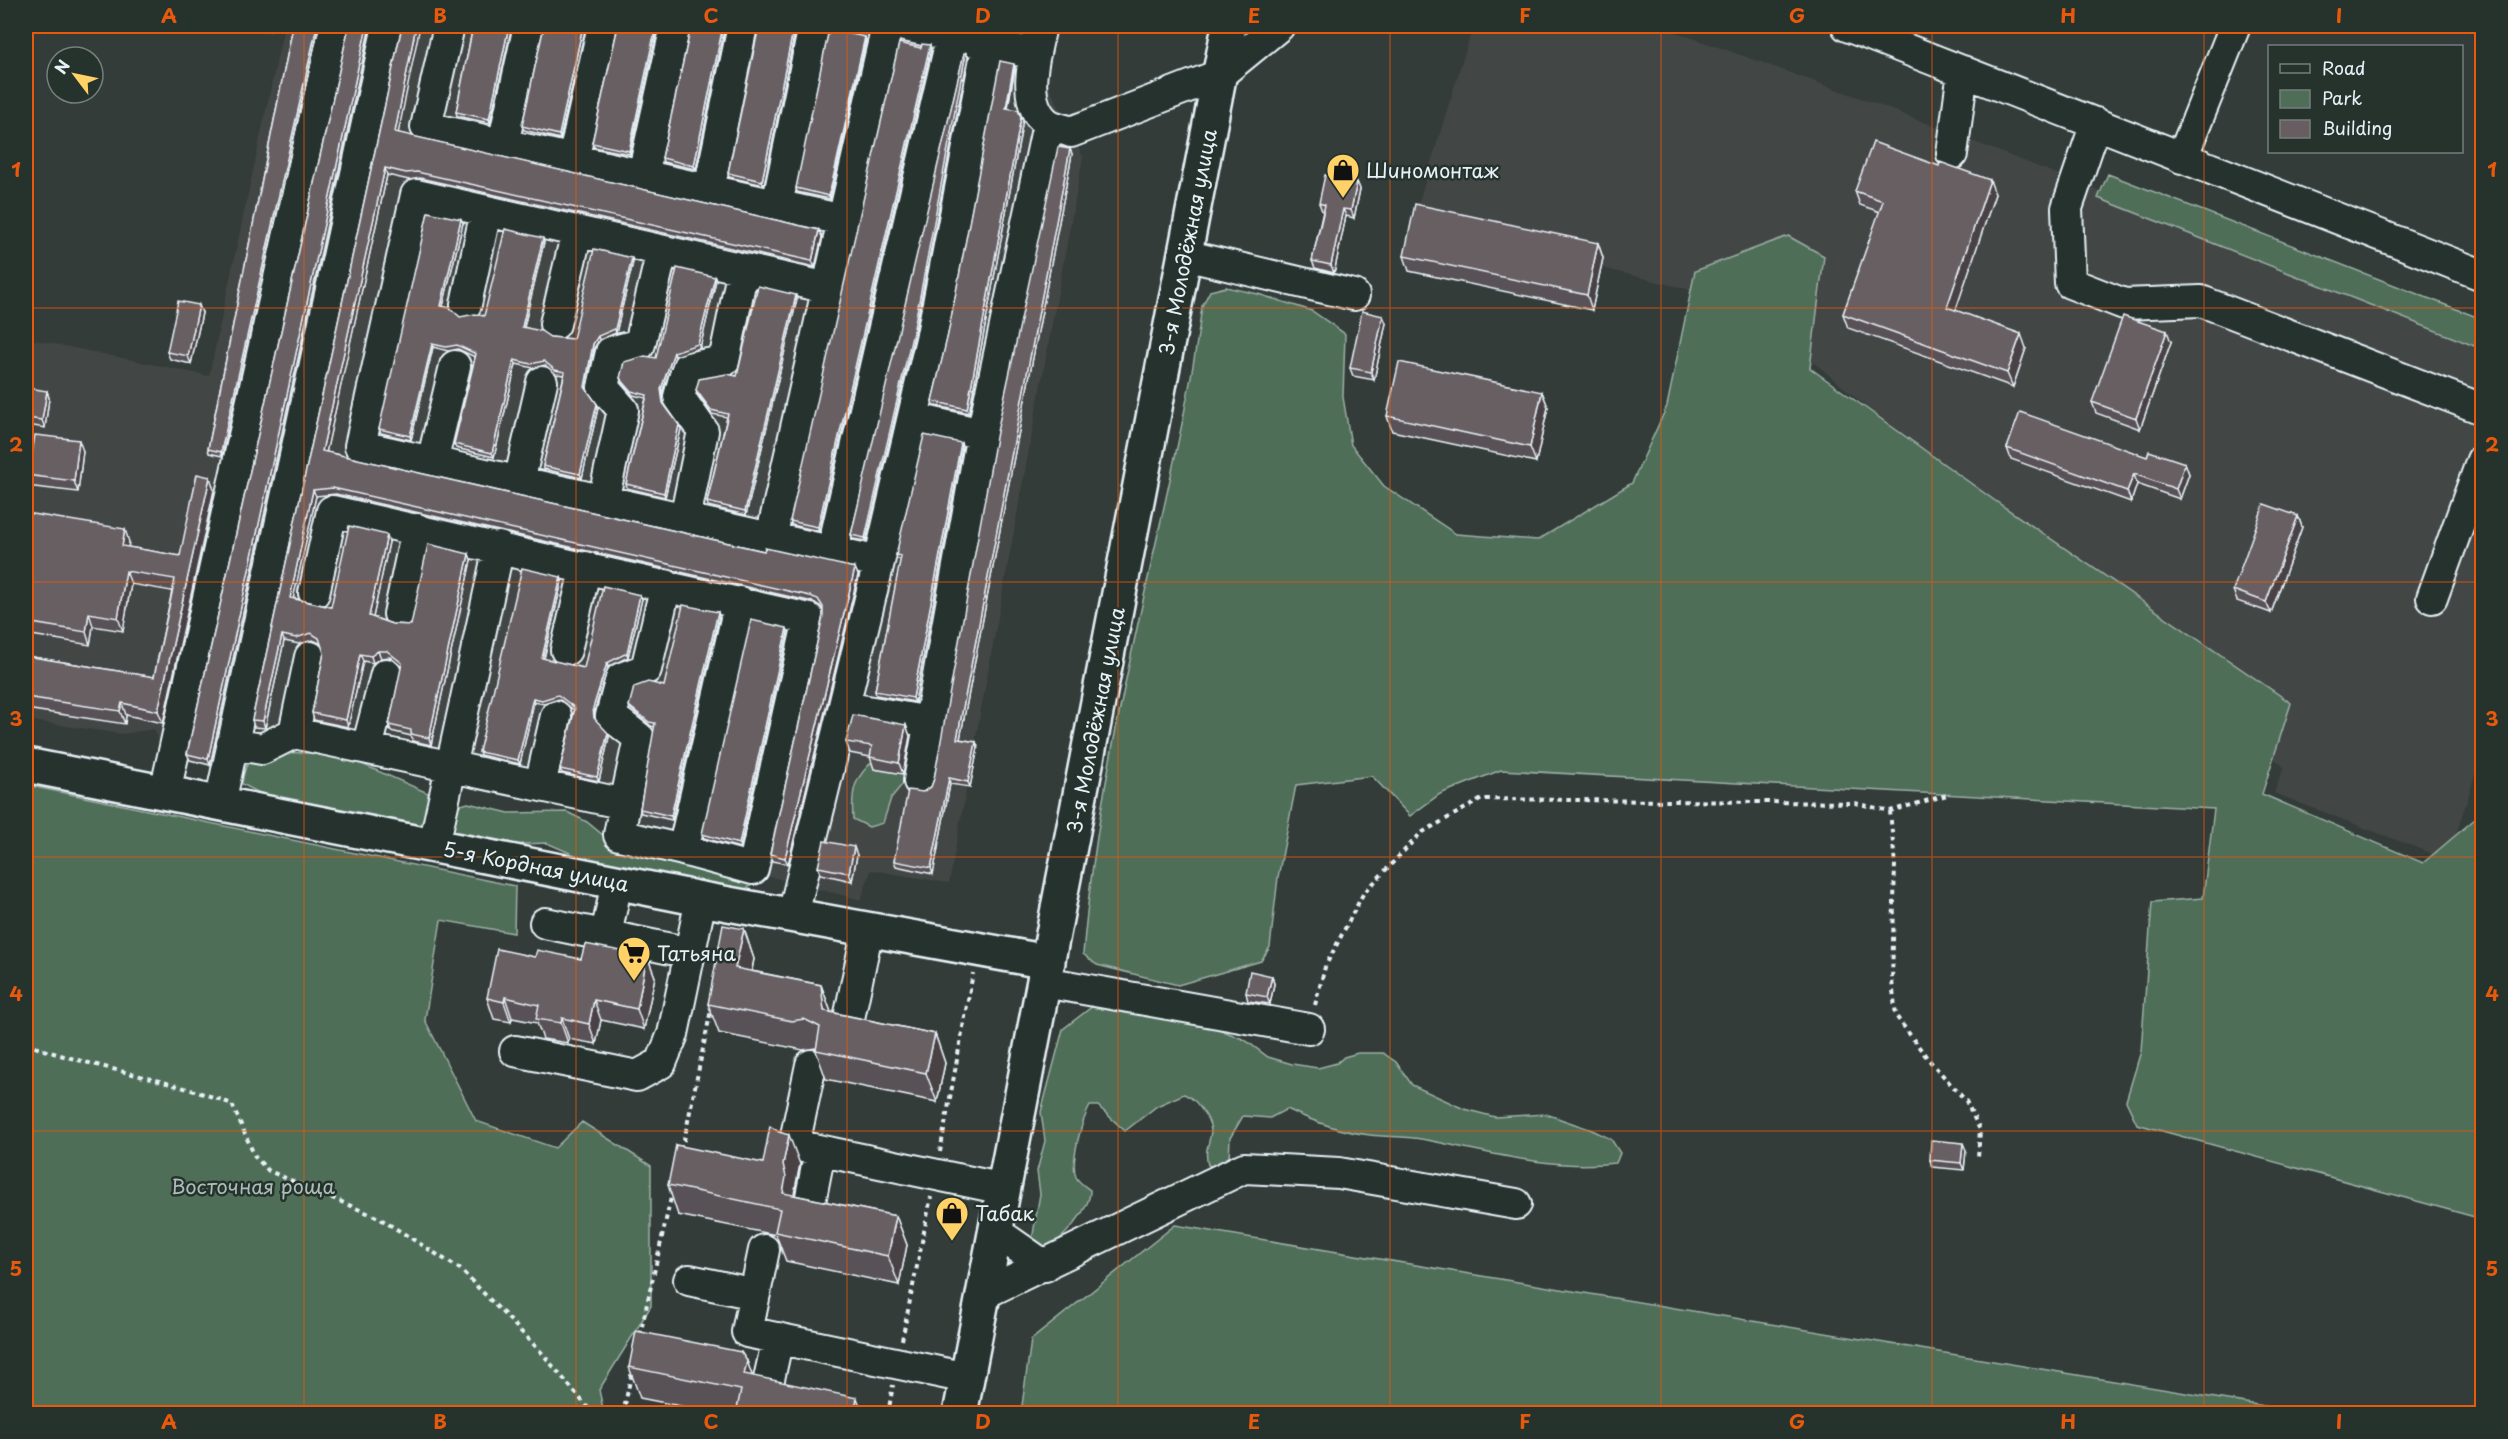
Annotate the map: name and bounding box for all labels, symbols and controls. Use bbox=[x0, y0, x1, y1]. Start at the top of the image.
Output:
text: A bbox=[161, 0, 177, 30]
text: B bbox=[433, 0, 447, 30]
text: C bbox=[703, 0, 719, 30]
text: D bbox=[975, 0, 991, 30]
text: E bbox=[1248, 0, 1260, 30]
text: F bbox=[1519, 0, 1531, 30]
text: G bbox=[1789, 0, 1805, 30]
text: H bbox=[2060, 0, 2076, 30]
text: I bbox=[2336, 0, 2342, 30]
north arrow bbox=[45, 45, 105, 105]
legend bbox=[2268, 45, 2463, 153]
text: Road bbox=[2322, 54, 2366, 81]
text: N bbox=[48, 55, 75, 78]
text: Park bbox=[2322, 84, 2362, 111]
text: Building bbox=[2322, 114, 2392, 141]
street label: 3-я Молодёжная улица bbox=[1150, 126, 1224, 358]
shop icon: Шиномонтаж bbox=[1325, 152, 1361, 199]
text: 1 bbox=[11, 154, 21, 184]
text: 1 bbox=[2487, 154, 2497, 184]
place label: Шиномонтаж bbox=[1366, 155, 1499, 185]
text: 2 bbox=[9, 429, 23, 459]
text: 2 bbox=[2485, 429, 2499, 459]
street label: 3-я Молодёжная улица bbox=[1058, 604, 1132, 836]
text: 3 bbox=[9, 703, 23, 733]
text: 3 bbox=[2485, 703, 2499, 733]
street label: 5-я Кордная улица bbox=[441, 833, 632, 899]
supermarket icon: Татьяна bbox=[616, 935, 652, 982]
place label: Татьяна bbox=[657, 938, 736, 968]
text: 4 bbox=[9, 978, 23, 1008]
text: 4 bbox=[2485, 978, 2499, 1008]
park label: Восточная роща bbox=[171, 1171, 335, 1201]
shop icon: Табак bbox=[934, 1195, 970, 1242]
place label: Табак bbox=[975, 1198, 1035, 1228]
text: 5 bbox=[10, 1253, 22, 1283]
text: 5 bbox=[2486, 1253, 2498, 1283]
text: A bbox=[161, 1406, 177, 1436]
text: B bbox=[433, 1406, 447, 1436]
text: C bbox=[703, 1406, 719, 1436]
text: D bbox=[975, 1406, 991, 1436]
text: E bbox=[1248, 1406, 1260, 1436]
text: F bbox=[1519, 1406, 1531, 1436]
text: G bbox=[1789, 1406, 1805, 1436]
text: H bbox=[2060, 1406, 2076, 1436]
text: I bbox=[2336, 1406, 2342, 1436]

